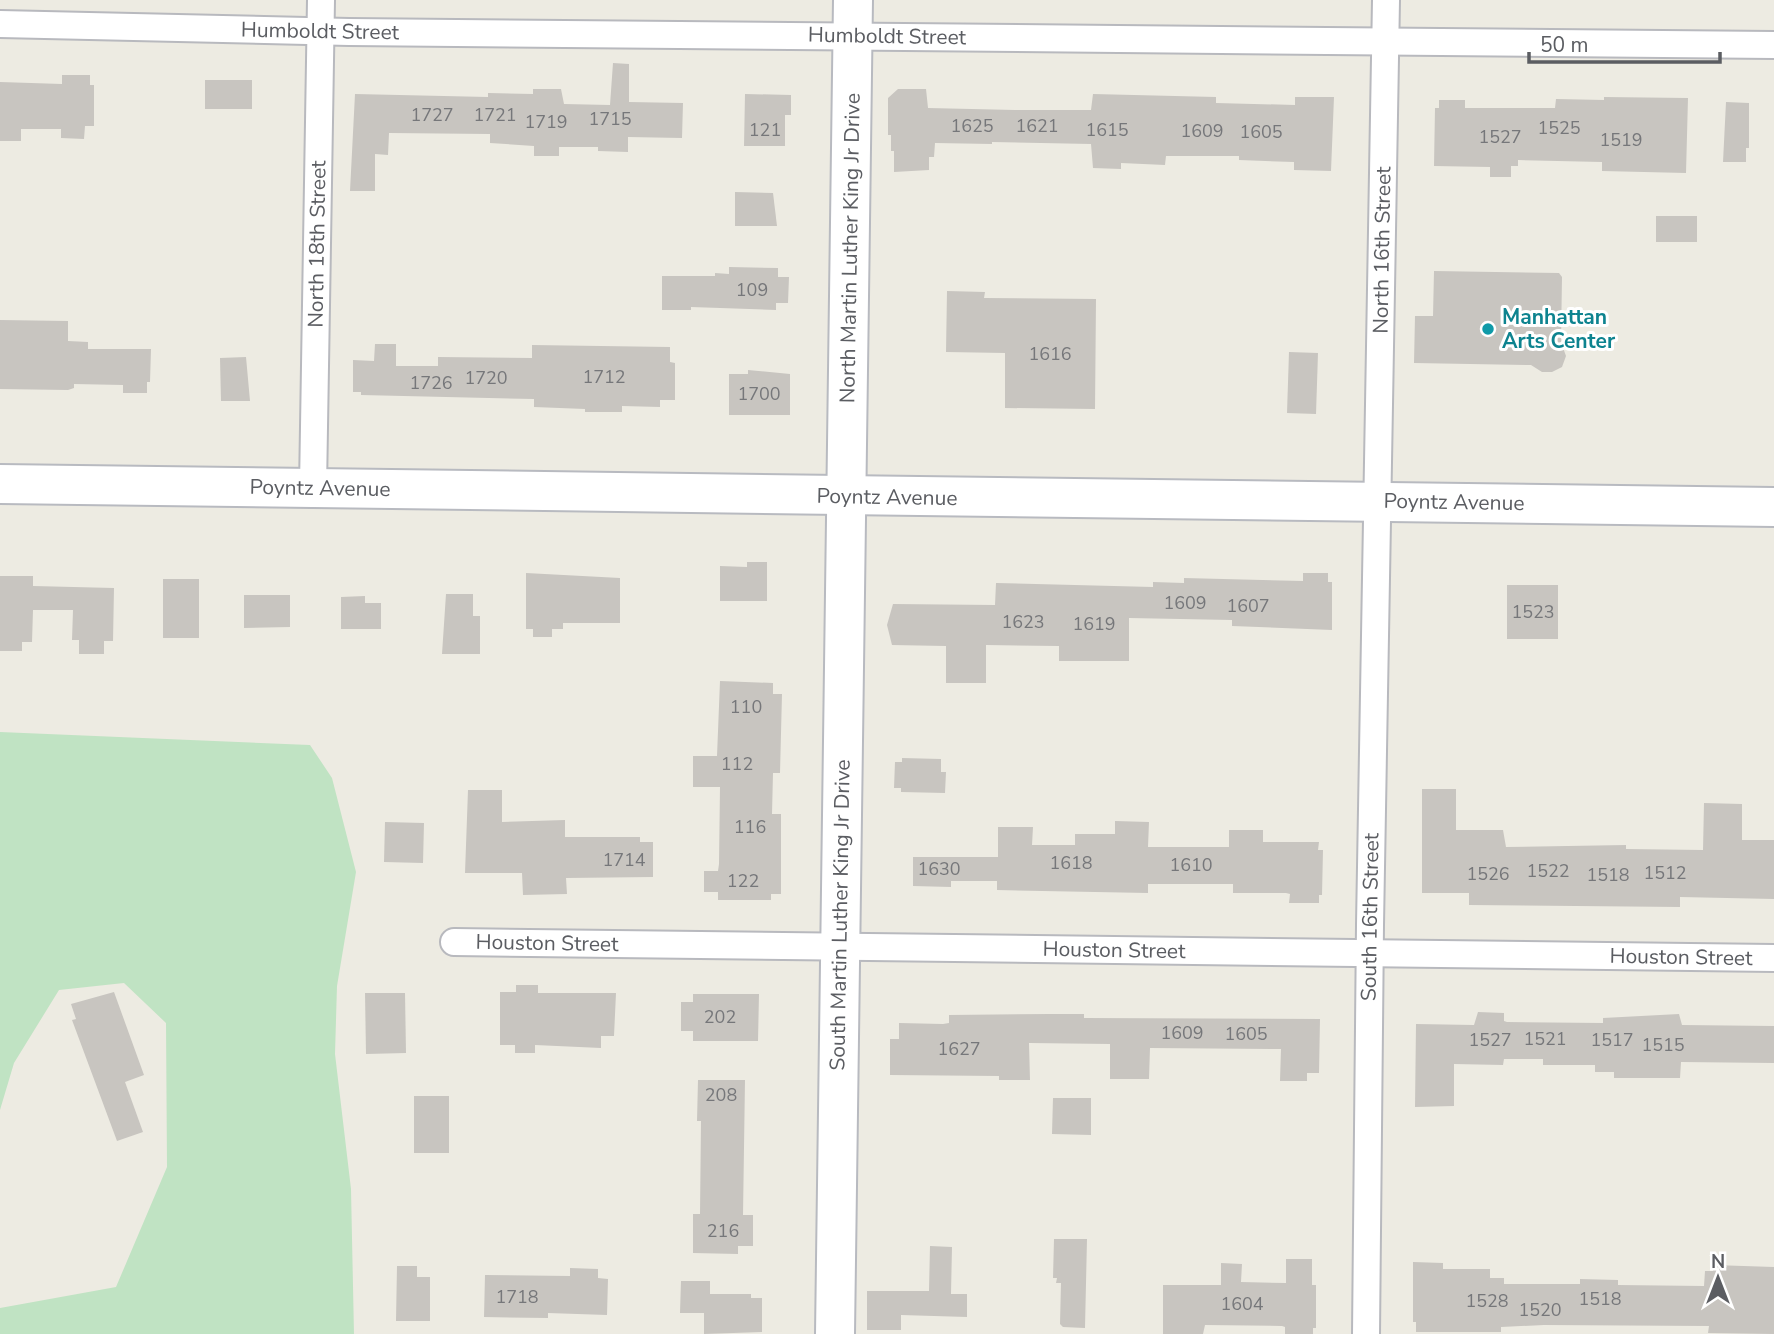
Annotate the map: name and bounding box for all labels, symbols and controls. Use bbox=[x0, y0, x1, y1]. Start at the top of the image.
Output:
street label: Humboldt Street bbox=[241, 16, 400, 46]
street label: Humboldt Street bbox=[808, 21, 967, 51]
scale bar bbox=[1529, 21, 1720, 65]
text: 50 m bbox=[1540, 31, 1589, 59]
street label: North Martin Luther King Jr Drive bbox=[833, 93, 867, 403]
house number: 1727 bbox=[410, 103, 454, 127]
house number: 1721 bbox=[473, 103, 517, 127]
house number: 1715 bbox=[588, 107, 632, 131]
house number: 1719 bbox=[524, 110, 568, 134]
house number: 1625 bbox=[950, 114, 994, 138]
house number: 1621 bbox=[1015, 114, 1059, 138]
house number: 1525 bbox=[1537, 116, 1581, 140]
house number: 121 bbox=[749, 118, 781, 142]
house number: 1615 bbox=[1085, 118, 1129, 142]
house number: 1609 bbox=[1180, 119, 1224, 143]
house number: 1605 bbox=[1239, 120, 1283, 144]
house number: 1527 bbox=[1478, 125, 1522, 149]
house number: 1519 bbox=[1599, 128, 1643, 152]
street label: North 18th Street bbox=[302, 160, 332, 328]
street label: North 16th Street bbox=[1367, 166, 1397, 334]
house number: 109 bbox=[736, 278, 768, 302]
place label: Manhattan Arts Center bbox=[1502, 303, 1616, 355]
marker: Manhattan Arts Center bbox=[1480, 321, 1496, 337]
house number: 1616 bbox=[1028, 342, 1072, 366]
house number: 1712 bbox=[582, 365, 626, 389]
house number: 1720 bbox=[464, 366, 508, 390]
house number: 1726 bbox=[409, 371, 453, 395]
house number: 1700 bbox=[737, 382, 781, 406]
street label: Poyntz Avenue bbox=[249, 473, 391, 503]
street label: Poyntz Avenue bbox=[816, 482, 958, 512]
street label: Poyntz Avenue bbox=[1383, 487, 1525, 517]
house number: 1609 bbox=[1163, 591, 1207, 615]
house number: 1607 bbox=[1226, 594, 1270, 618]
house number: 1523 bbox=[1511, 600, 1555, 624]
house number: 1623 bbox=[1001, 610, 1045, 634]
house number: 1619 bbox=[1072, 612, 1116, 636]
house number: 110 bbox=[730, 695, 762, 719]
house number: 112 bbox=[721, 752, 753, 776]
street label: South Martin Luther King Jr Drive bbox=[823, 759, 857, 1071]
house number: 116 bbox=[734, 815, 766, 839]
street label: South 16th Street bbox=[1355, 832, 1385, 1001]
house number: 1714 bbox=[602, 848, 646, 872]
house number: 1618 bbox=[1049, 851, 1093, 875]
house number: 1610 bbox=[1169, 853, 1213, 877]
house number: 1630 bbox=[917, 857, 961, 881]
house number: 1522 bbox=[1526, 859, 1570, 883]
house number: 1512 bbox=[1643, 861, 1687, 885]
house number: 1526 bbox=[1466, 862, 1510, 886]
house number: 1518 bbox=[1586, 863, 1630, 887]
house number: 122 bbox=[727, 869, 759, 893]
street label: Houston Street bbox=[475, 928, 619, 958]
street label: Houston Street bbox=[1042, 935, 1186, 965]
street label: Houston Street bbox=[1609, 942, 1753, 972]
house number: 202 bbox=[704, 1005, 736, 1029]
house number: 1609 bbox=[1160, 1021, 1204, 1045]
house number: 1605 bbox=[1224, 1022, 1268, 1046]
house number: 1521 bbox=[1523, 1027, 1567, 1051]
house number: 1527 bbox=[1468, 1028, 1512, 1052]
house number: 1517 bbox=[1590, 1028, 1634, 1052]
house number: 1515 bbox=[1641, 1033, 1685, 1057]
house number: 1627 bbox=[937, 1037, 981, 1061]
house number: 208 bbox=[705, 1083, 737, 1107]
house number: 216 bbox=[707, 1219, 739, 1243]
north arrow bbox=[1683, 1243, 1753, 1313]
text: N bbox=[1711, 1249, 1725, 1275]
house number: 1718 bbox=[495, 1285, 539, 1309]
house number: 1518 bbox=[1578, 1287, 1622, 1311]
house number: 1528 bbox=[1465, 1289, 1509, 1313]
house number: 1604 bbox=[1220, 1292, 1264, 1316]
house number: 1520 bbox=[1518, 1298, 1562, 1322]

